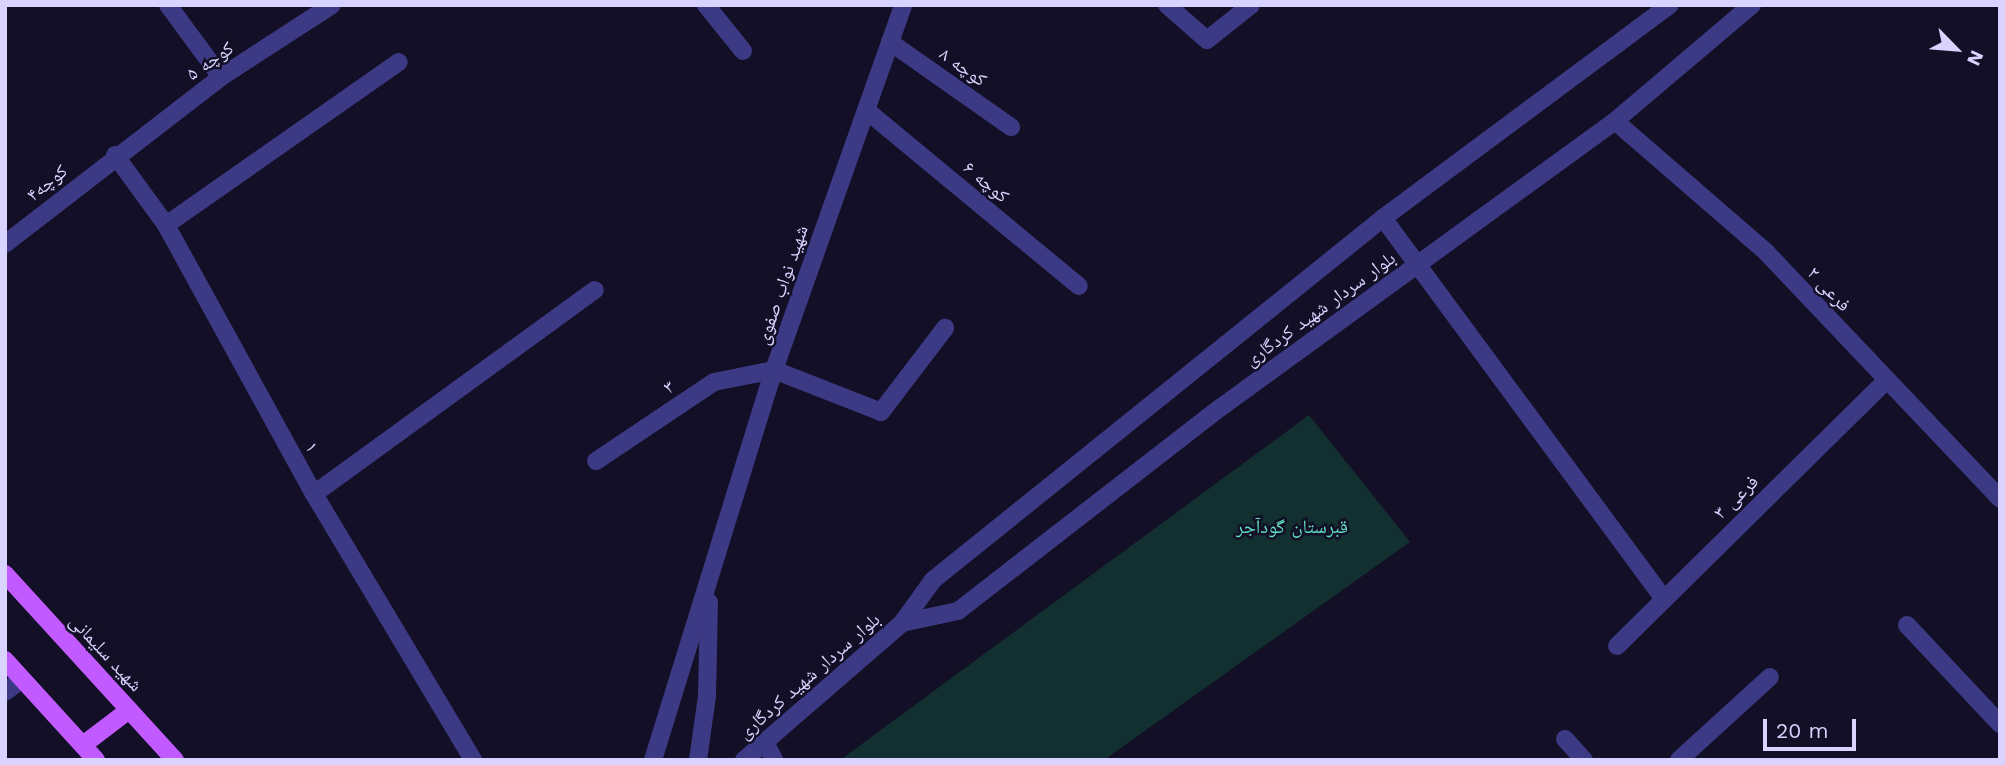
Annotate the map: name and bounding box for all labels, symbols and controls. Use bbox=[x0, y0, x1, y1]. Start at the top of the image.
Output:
north arrow bbox=[1921, 14, 1991, 84]
street label: کوچه ۵ bbox=[182, 37, 238, 85]
street label: کوچه ۸ bbox=[935, 43, 991, 91]
text: N bbox=[1962, 47, 1989, 69]
street label: کوچه ۶ bbox=[959, 156, 1013, 208]
street label: کوچه۴ bbox=[22, 160, 72, 206]
street label: شهید نواب صفوی bbox=[751, 222, 813, 348]
street label: بلوار سردار شهید کردگاری bbox=[1240, 247, 1400, 371]
street label: فرعی ۲ bbox=[1802, 262, 1856, 316]
street label: ۳ bbox=[659, 375, 679, 399]
street label: ۱ bbox=[300, 438, 324, 456]
street label: فرعی ۳ bbox=[1709, 470, 1763, 524]
park label: قبرستان گودآجر bbox=[1236, 516, 1348, 538]
street label: بلوار سردار شهید کردگاری bbox=[733, 608, 885, 744]
street label: شهید سلیمانی bbox=[65, 610, 147, 696]
scale bar bbox=[1767, 706, 1860, 750]
text: 20 m bbox=[1776, 718, 1828, 743]

